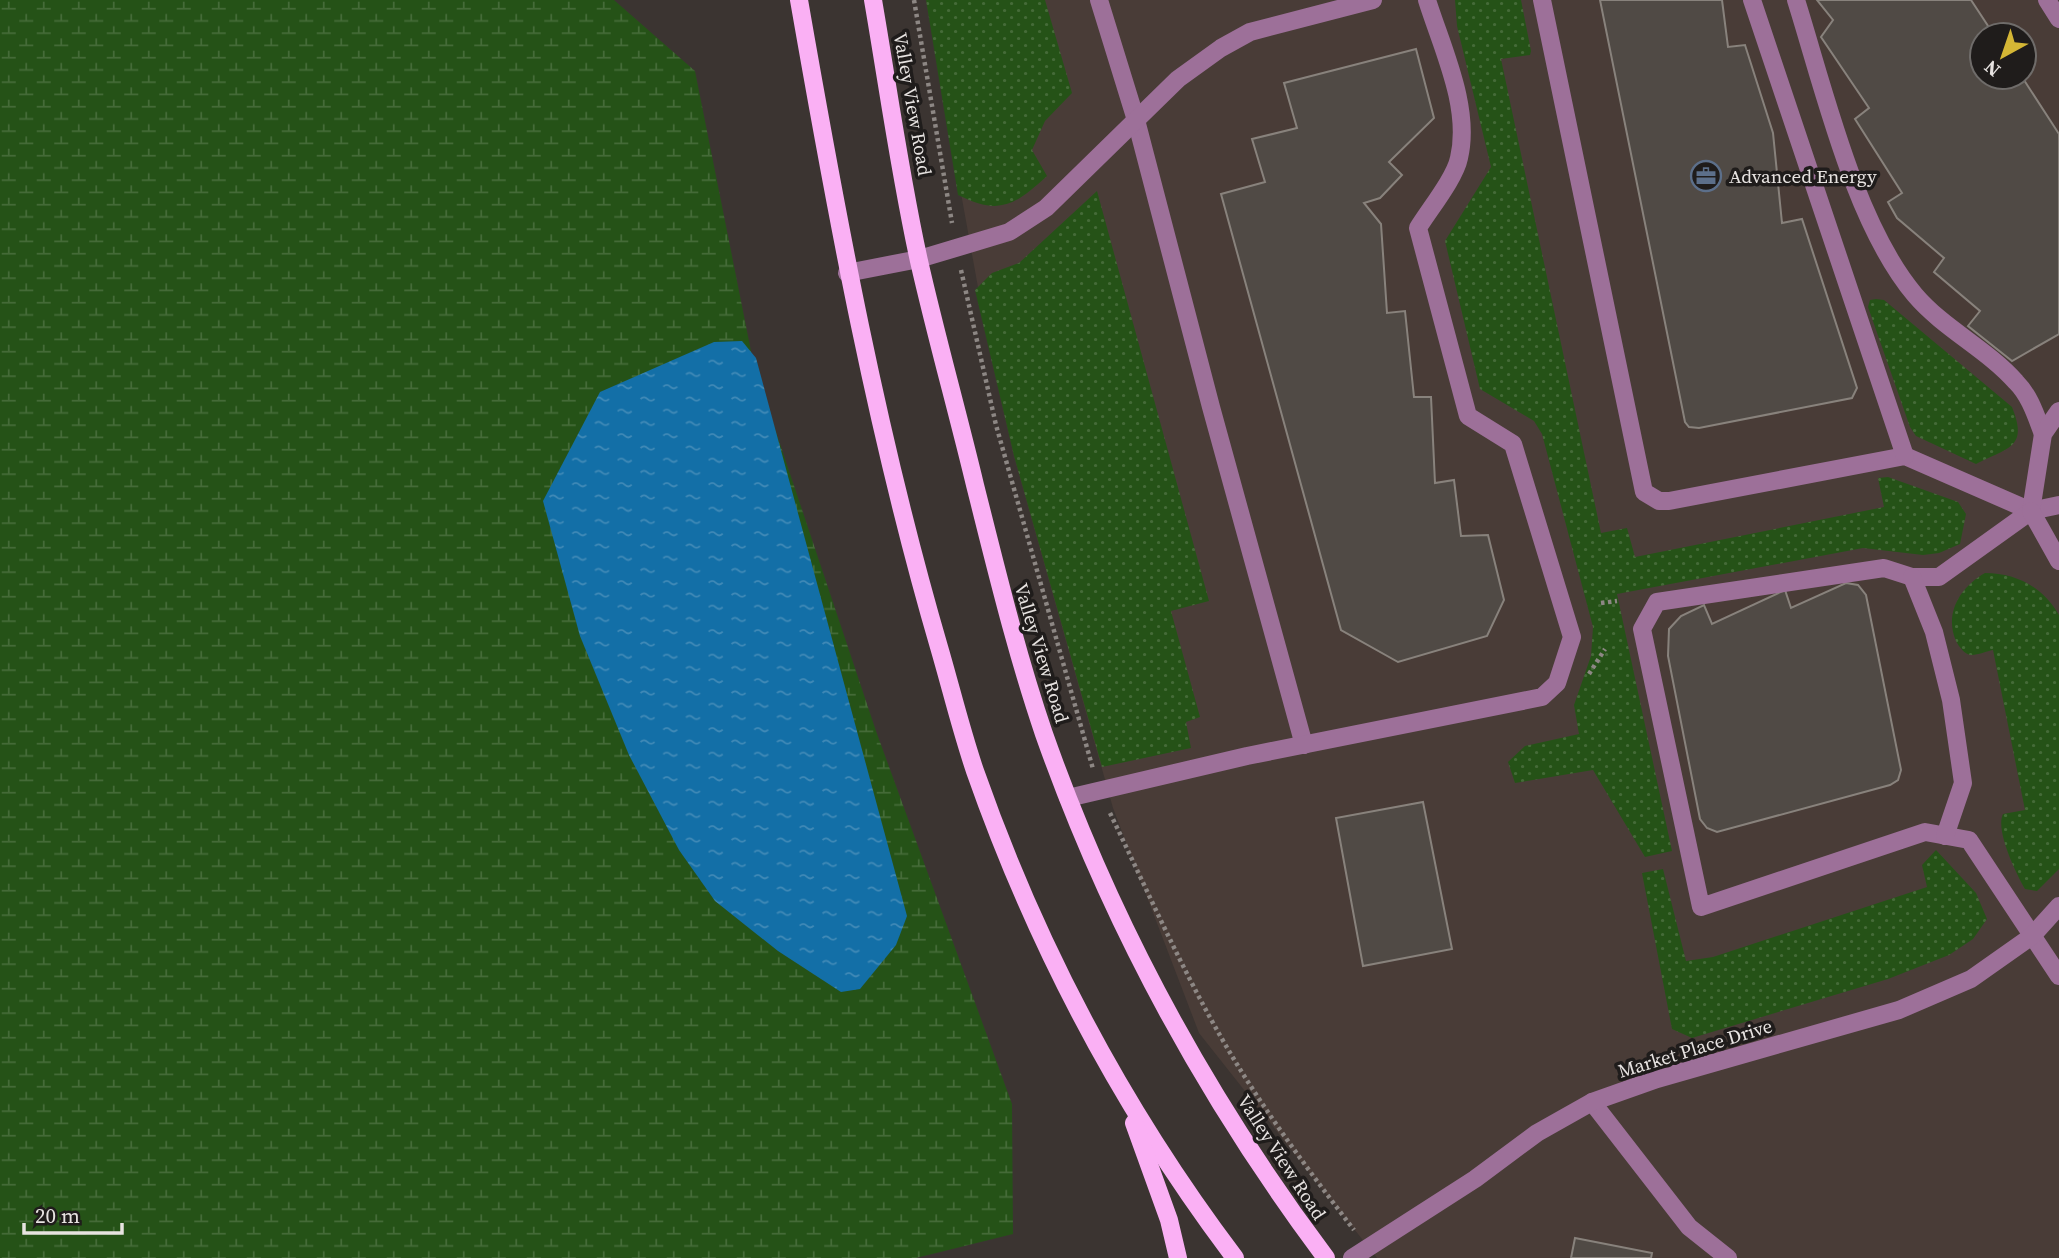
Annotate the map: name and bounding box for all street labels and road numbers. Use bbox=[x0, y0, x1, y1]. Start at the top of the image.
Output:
street label: Valley View Road bbox=[888, 30, 938, 178]
street label: Valley View Road bbox=[1008, 580, 1076, 726]
street label: Market Place Drive bbox=[1615, 1012, 1775, 1084]
street label: Valley View Road bbox=[1232, 1089, 1332, 1225]

